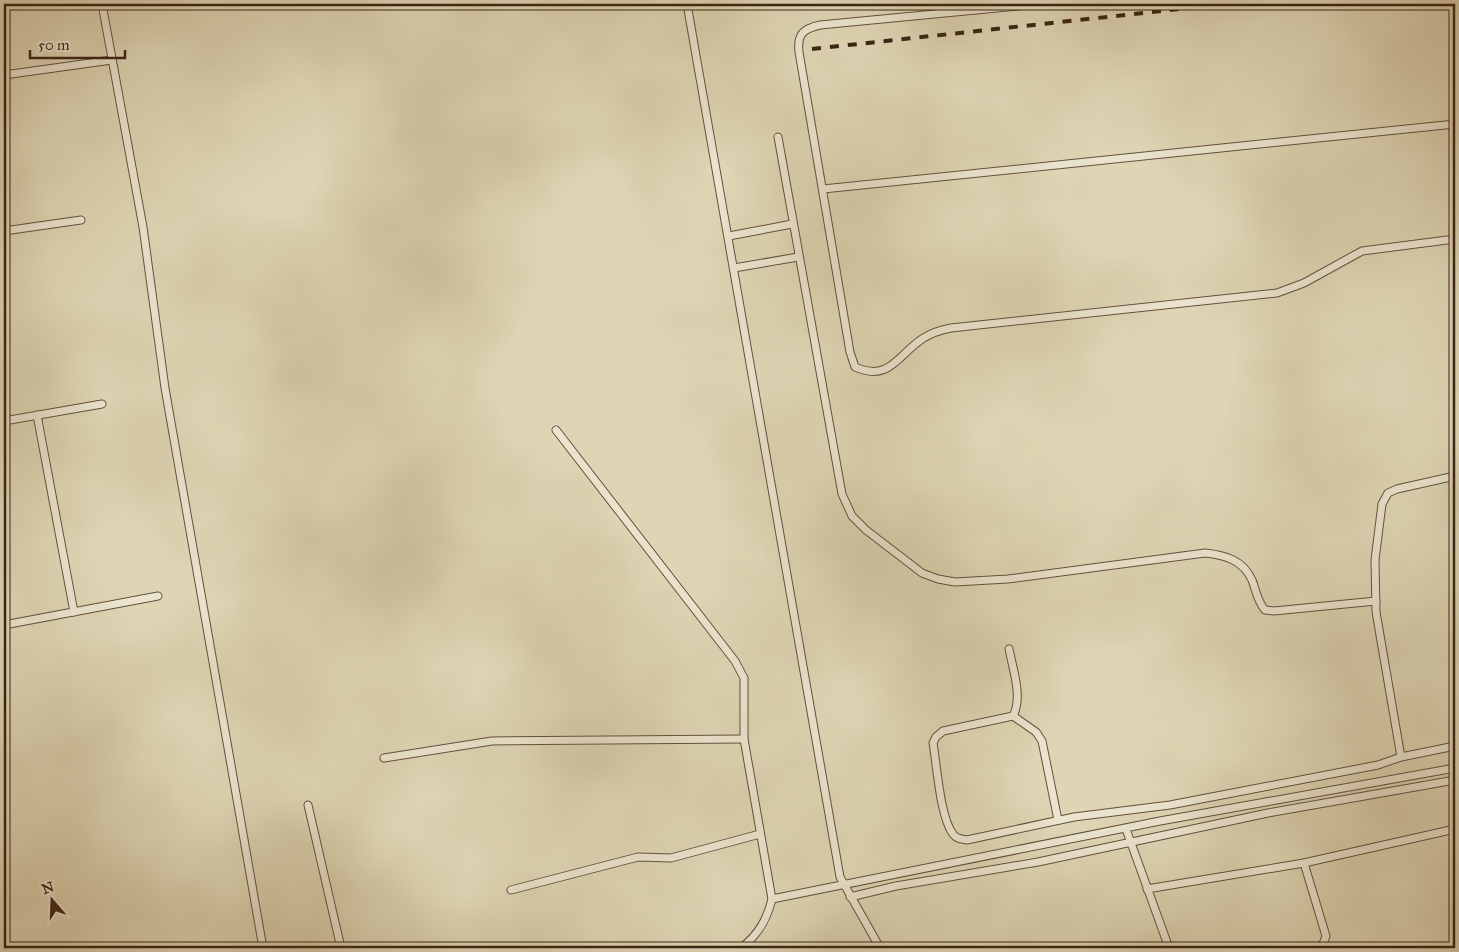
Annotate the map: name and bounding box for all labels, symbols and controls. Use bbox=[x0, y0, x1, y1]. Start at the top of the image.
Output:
scale bar bbox=[30, 28, 125, 60]
text: 50 m bbox=[38, 36, 70, 54]
north arrow bbox=[28, 874, 78, 924]
text: N bbox=[40, 878, 56, 898]

